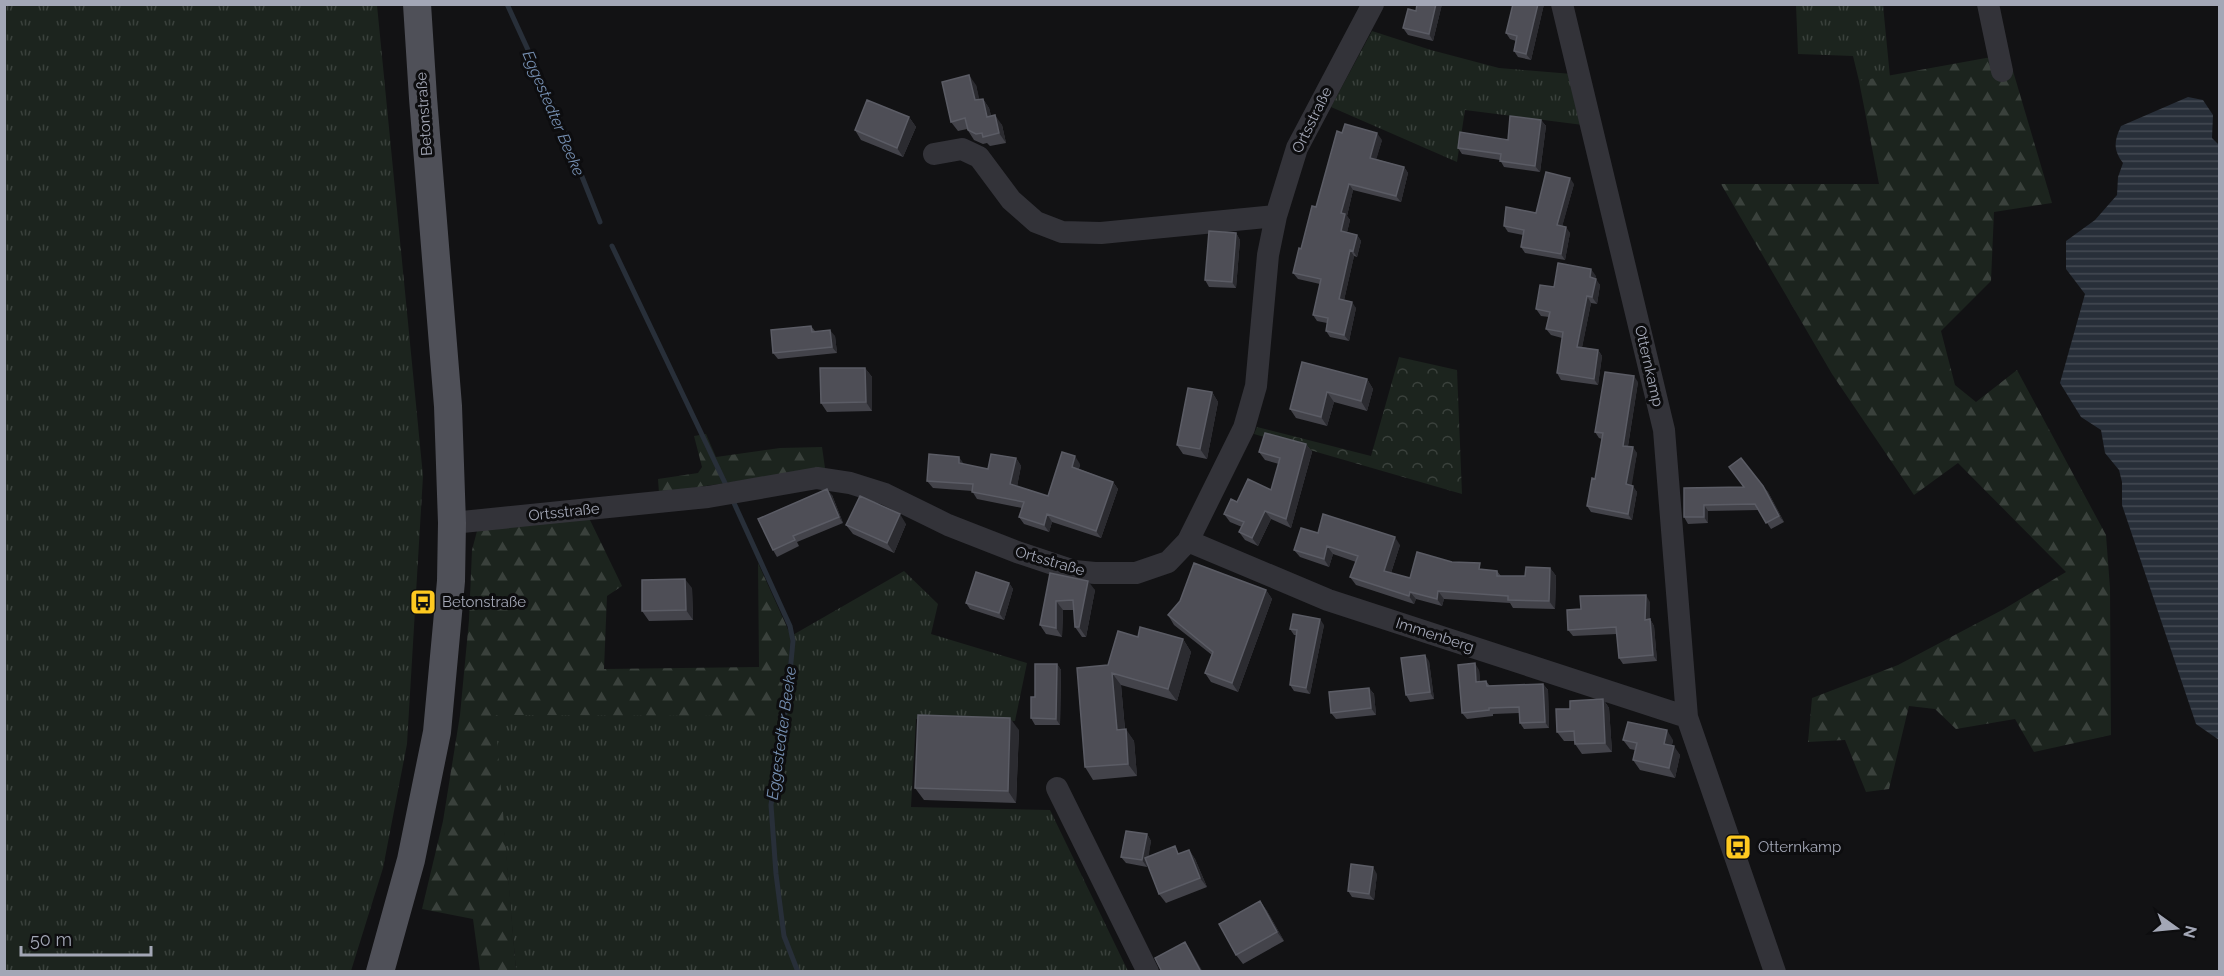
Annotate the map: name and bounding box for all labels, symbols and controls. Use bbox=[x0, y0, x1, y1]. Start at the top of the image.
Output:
water label: Eggestedter Beeke bbox=[519, 48, 589, 179]
street label: Betonstraße bbox=[412, 71, 436, 157]
street label: Ortsstraße bbox=[1288, 84, 1336, 156]
street label: Otternkamp bbox=[1631, 323, 1667, 409]
street label: Ortsstraße bbox=[528, 499, 601, 525]
street label: Ortsstraße bbox=[1013, 542, 1087, 580]
bus stop icon: Betonstraße bbox=[408, 587, 438, 617]
place label: Betonstraße bbox=[442, 593, 526, 611]
street label: Immenberg bbox=[1394, 614, 1476, 656]
water label: Eggestedter Beeke bbox=[763, 665, 800, 801]
bus stop icon: Otternkamp bbox=[1723, 832, 1753, 862]
place label: Otternkamp bbox=[1758, 838, 1841, 856]
north arrow bbox=[2146, 898, 2206, 958]
scale bar bbox=[21, 919, 152, 957]
text: N bbox=[2179, 923, 2201, 940]
text: 50 m bbox=[30, 929, 72, 950]

